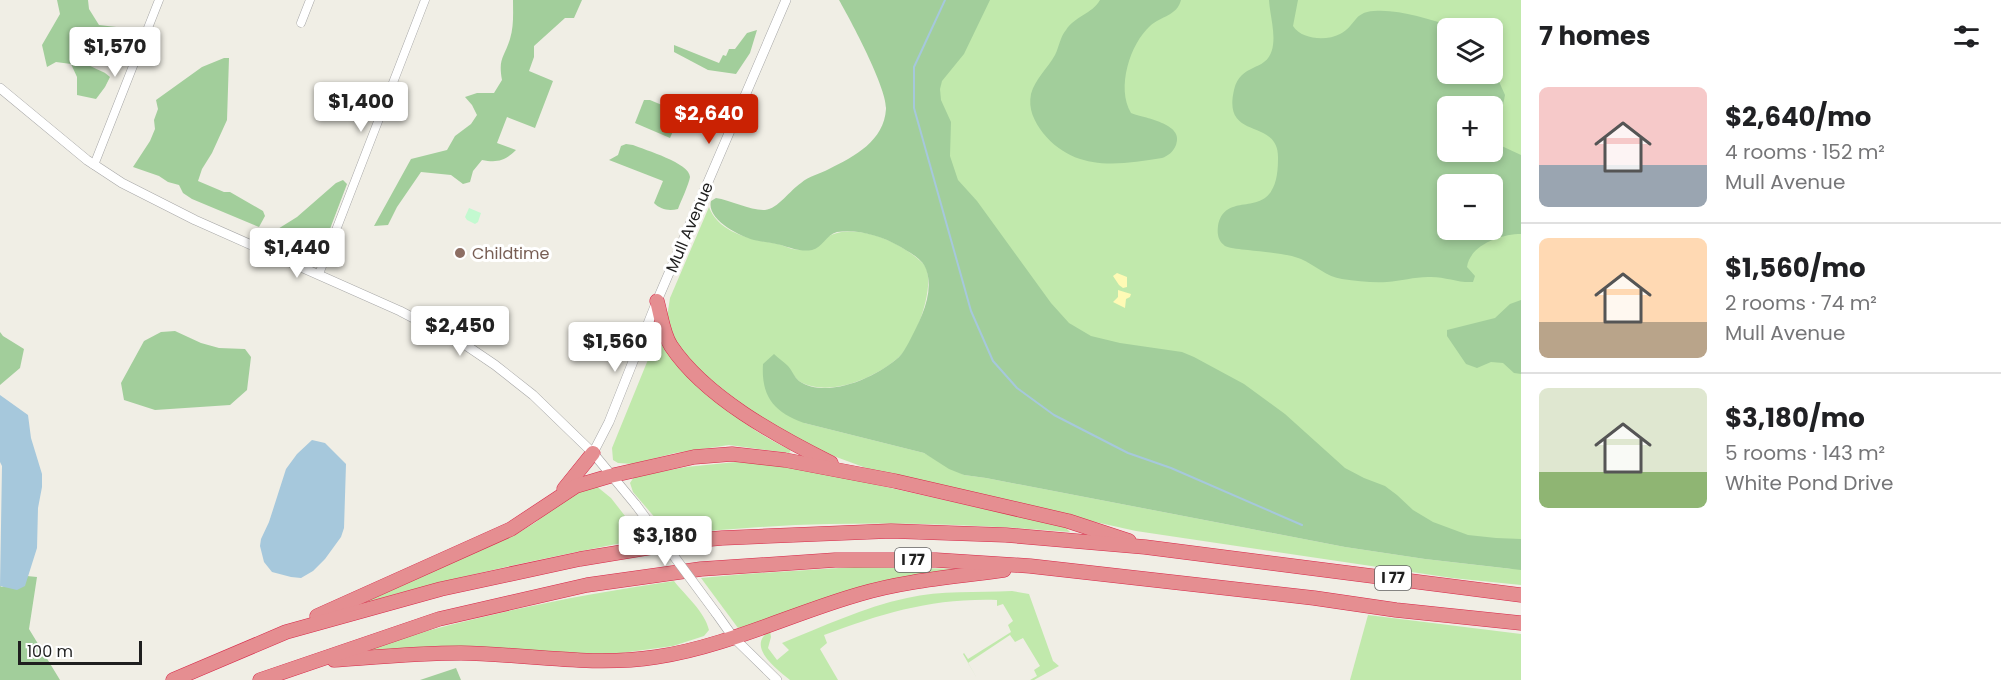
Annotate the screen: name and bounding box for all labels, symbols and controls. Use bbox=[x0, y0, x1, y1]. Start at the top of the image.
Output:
map controls bbox=[1437, 18, 1503, 240]
button: layers bbox=[1437, 18, 1503, 84]
text: 7 homes bbox=[1539, 18, 1651, 54]
icon: filters bbox=[1950, 20, 1983, 53]
pin: $1,570 bbox=[66, 27, 164, 78]
text: $1,570 bbox=[83, 32, 147, 60]
pin: $1,400 bbox=[312, 82, 410, 133]
text: $1,400 bbox=[328, 87, 394, 115]
pin: $2,640 bbox=[660, 94, 758, 145]
button: + bbox=[1437, 96, 1503, 162]
text: $2,640 bbox=[674, 99, 744, 127]
text: $2,640/mo bbox=[1725, 99, 1871, 135]
icon: home bbox=[1587, 111, 1659, 183]
text: 4 rooms · 152 m² bbox=[1725, 138, 1885, 166]
text: Mull Avenue bbox=[1725, 168, 1845, 196]
button: − bbox=[1437, 174, 1503, 240]
street label: Mull Avenue bbox=[660, 178, 719, 276]
pin: $1,440 bbox=[248, 228, 346, 279]
text: $1,440 bbox=[264, 233, 330, 261]
place label: Childtime bbox=[472, 242, 550, 265]
marker: Childtime bbox=[453, 246, 467, 260]
text: $1,560/mo bbox=[1725, 250, 1866, 286]
icon: home bbox=[1587, 262, 1659, 334]
text: 2 rooms · 74 m² bbox=[1725, 289, 1877, 317]
pin: $2,450 bbox=[411, 306, 509, 357]
text: $2,450 bbox=[425, 311, 495, 339]
text: Mull Avenue bbox=[1725, 319, 1845, 347]
pin: $1,560 bbox=[566, 322, 664, 373]
text: $1,560 bbox=[582, 327, 648, 355]
text: $3,180/mo bbox=[1725, 400, 1865, 436]
icon: home bbox=[1587, 412, 1659, 484]
text: 5 rooms · 143 m² bbox=[1725, 439, 1885, 467]
text: White Pond Drive bbox=[1725, 469, 1893, 497]
pin: $3,180 bbox=[616, 516, 714, 567]
text: $3,180 bbox=[633, 521, 697, 549]
road number: I 77 bbox=[895, 548, 931, 572]
road number: I 77 bbox=[1375, 566, 1411, 590]
scale bar bbox=[18, 638, 142, 666]
text: 100 m bbox=[27, 640, 73, 663]

